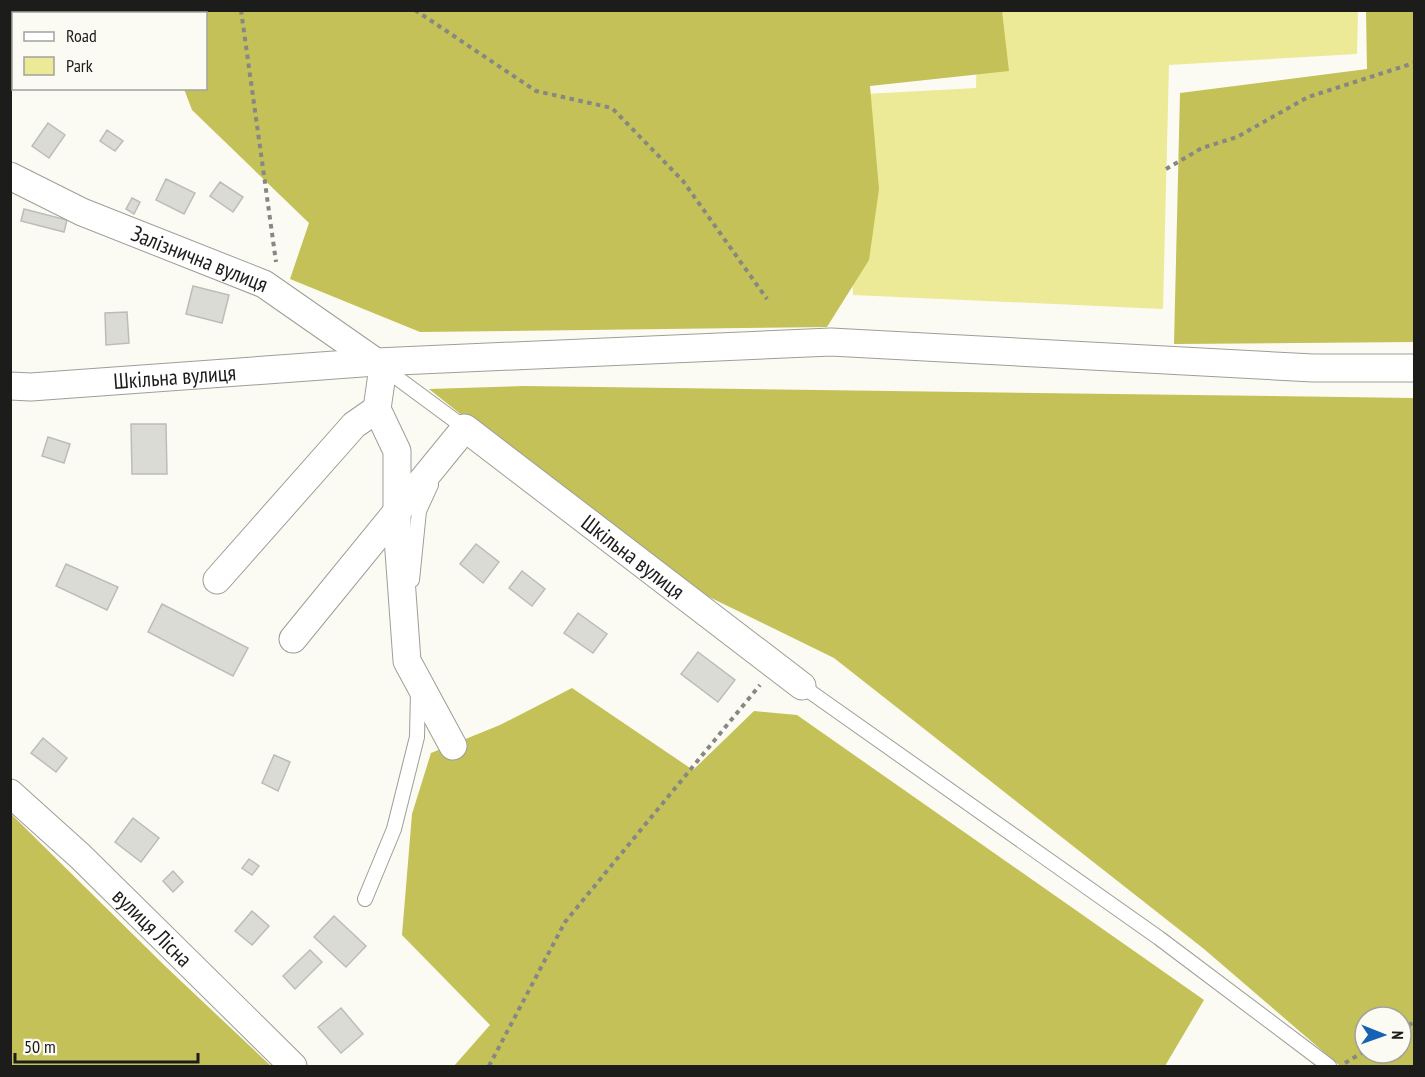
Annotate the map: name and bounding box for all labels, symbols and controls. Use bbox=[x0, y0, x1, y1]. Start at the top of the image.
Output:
legend bbox=[12, 12, 207, 90]
text: Road bbox=[66, 24, 97, 47]
text: Park bbox=[66, 54, 93, 77]
street label: Залізнична вулиця bbox=[127, 219, 272, 298]
street label: Шкільна вулиця bbox=[112, 358, 237, 395]
street label: Шкільна вулиця bbox=[576, 508, 690, 605]
street label: вулиця Лісна bbox=[107, 882, 198, 973]
north arrow bbox=[1353, 1005, 1413, 1065]
scale bar bbox=[15, 1026, 198, 1064]
text: N bbox=[1388, 1031, 1408, 1040]
text: 50 m bbox=[24, 1035, 56, 1058]

